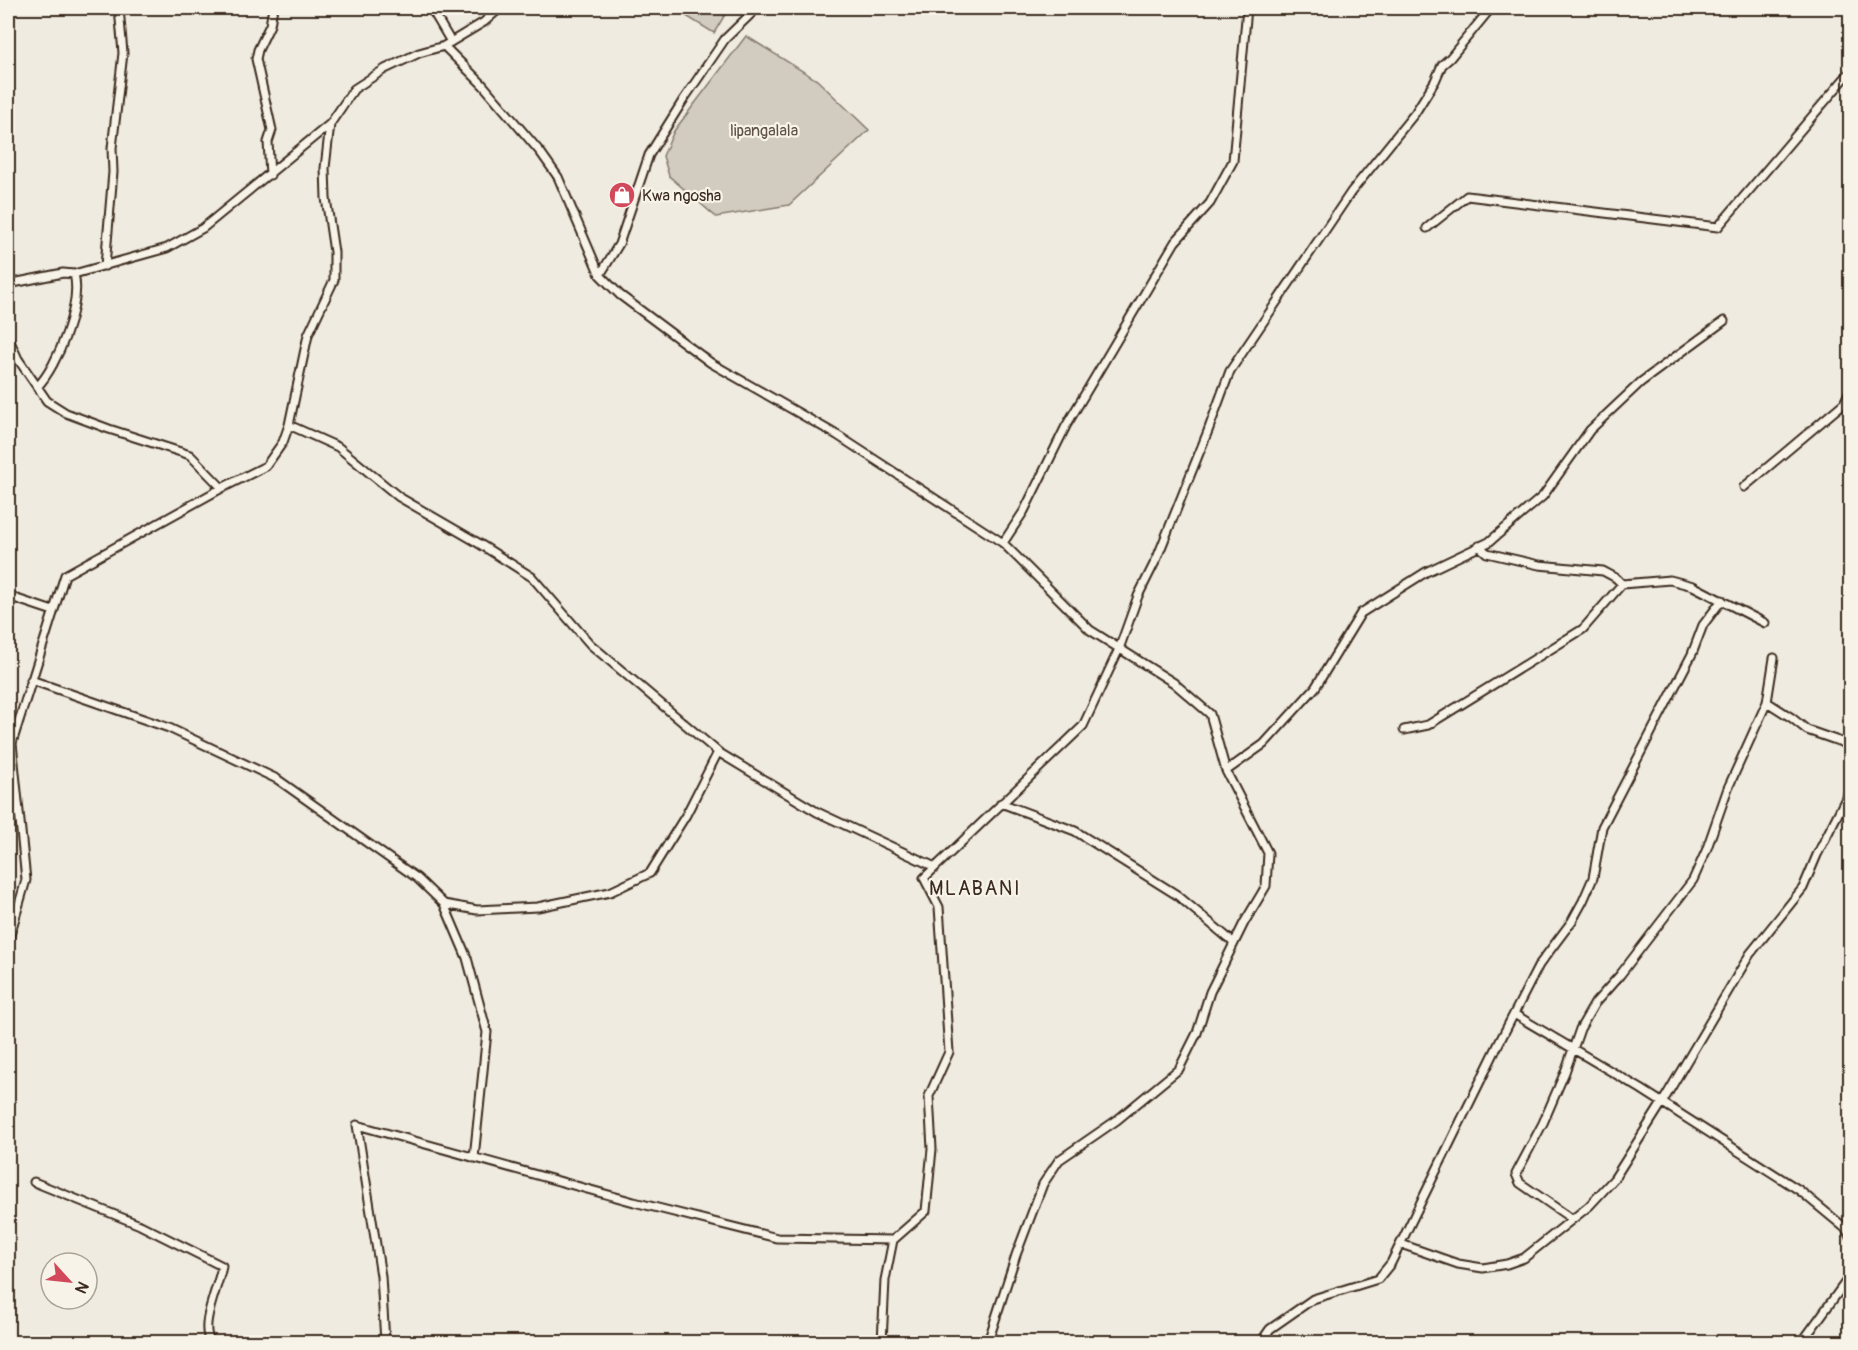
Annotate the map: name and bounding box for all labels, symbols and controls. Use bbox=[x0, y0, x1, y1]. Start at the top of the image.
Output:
park label: lipangalala bbox=[730, 121, 798, 141]
shop icon: Kwa ngosha bbox=[607, 180, 637, 210]
place label: Kwa ngosha bbox=[642, 186, 721, 206]
district label: MLABANI bbox=[929, 876, 1021, 901]
north arrow bbox=[39, 1251, 99, 1311]
text: N bbox=[70, 1278, 93, 1297]

